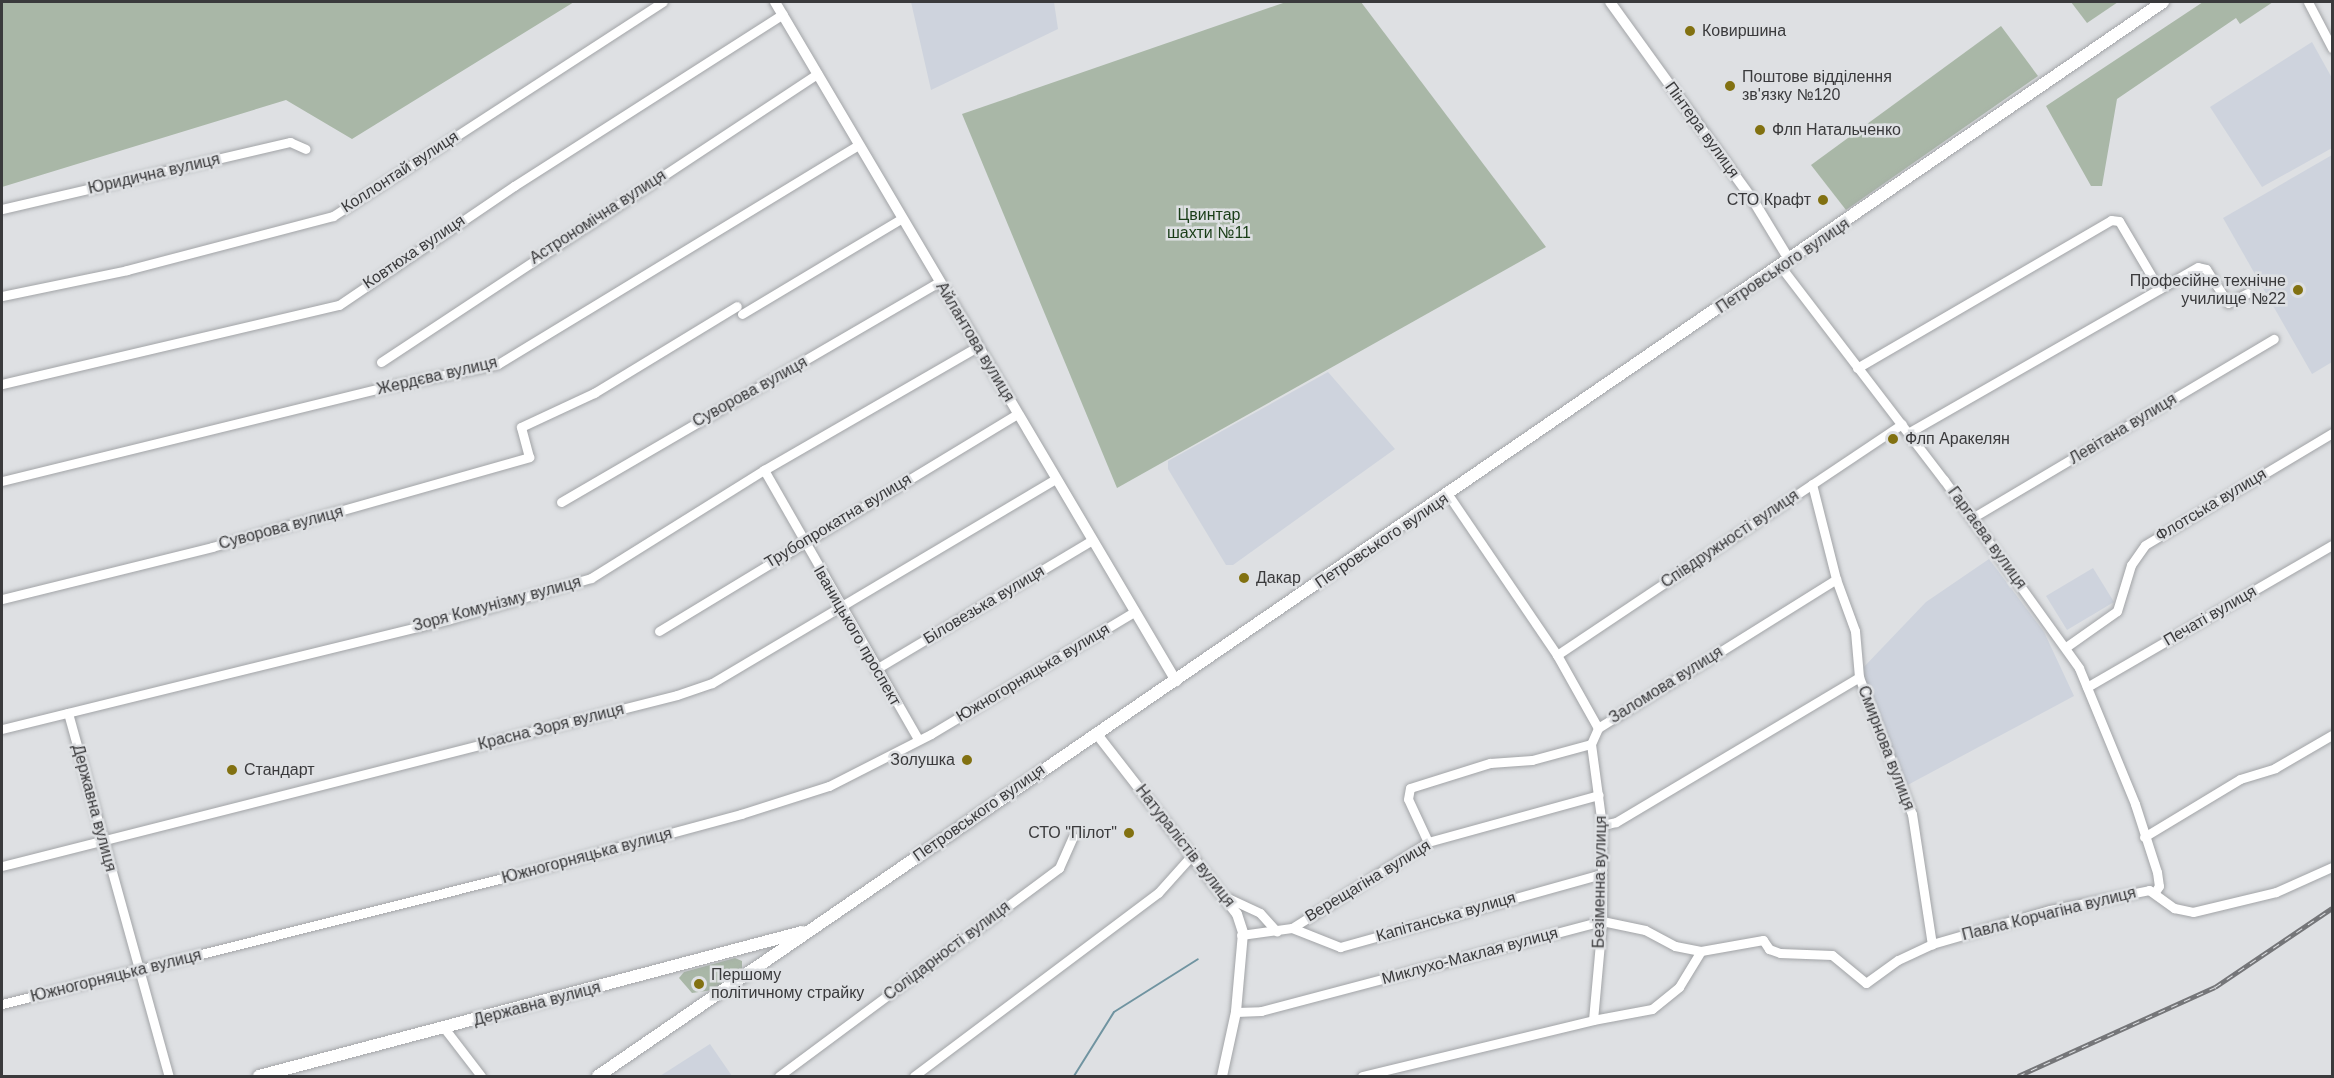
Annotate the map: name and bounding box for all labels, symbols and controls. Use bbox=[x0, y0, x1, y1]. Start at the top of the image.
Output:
place label: Ковиршина bbox=[1702, 21, 1786, 41]
marker: Ковиршина bbox=[1683, 24, 1697, 38]
place label: Поштове відділення зв'язку №120 bbox=[1742, 67, 1892, 105]
street label: Пінтера вулиця bbox=[1661, 78, 1743, 182]
marker: Поштове відділення зв'язку №120 bbox=[1723, 79, 1737, 93]
place label: Флп Натальченко bbox=[1772, 120, 1901, 140]
marker: Флп Натальченко bbox=[1753, 123, 1767, 137]
street label: Коллонтай вулиця bbox=[338, 127, 462, 217]
street label: Юридична вулиця bbox=[86, 149, 222, 199]
street label: Астрономічна вулиця bbox=[526, 166, 670, 268]
place label: СТО Крафт bbox=[1727, 190, 1811, 210]
marker: СТО Крафт bbox=[1816, 193, 1830, 207]
park label: Цвинтар шахти №11 bbox=[1167, 205, 1251, 243]
street label: Ковтюха вулиця bbox=[359, 211, 469, 293]
street label: Петровського вулиця bbox=[1713, 214, 1853, 318]
place label: Професійне технічне училище №22 bbox=[2130, 271, 2286, 309]
street label: Айлантова вулиця bbox=[932, 279, 1018, 405]
marker: Професійне технічне училище №22 bbox=[2291, 283, 2305, 297]
street label: Жердєва вулиця bbox=[375, 353, 499, 399]
street label: Суворова вулиця bbox=[689, 353, 811, 431]
street label: Левітана вулиця bbox=[2066, 389, 2180, 469]
place label: Флп Аракелян bbox=[1905, 429, 2010, 449]
marker: Флп Аракелян bbox=[1886, 432, 1900, 446]
street label: Флотська вулиця bbox=[2152, 464, 2270, 546]
street label: Трубопрокатна вулиця bbox=[761, 470, 915, 572]
street label: Гаргаєва вулиця bbox=[1943, 483, 2031, 593]
street label: Співдружності вулиця bbox=[1657, 486, 1803, 592]
street label: Петровського вулиця bbox=[1312, 489, 1452, 593]
street label: Суворова вулиця bbox=[217, 502, 345, 554]
street label: Біловезька вулиця bbox=[920, 561, 1048, 649]
street label: Іваницького проспект bbox=[809, 563, 905, 709]
place label: Дакар bbox=[1256, 568, 1301, 588]
marker: Дакар bbox=[1237, 571, 1251, 585]
street label: Зоря Комунізму вулиця bbox=[411, 572, 583, 636]
street label: Печаті вулиця bbox=[2160, 582, 2260, 650]
street label: Южногорняцька вулиця bbox=[953, 620, 1113, 726]
street label: Заломова вулиця bbox=[1606, 642, 1726, 728]
street label: Смирнова вулиця bbox=[1853, 683, 1919, 813]
street label: Красна Зоря вулиця bbox=[476, 700, 626, 754]
street label: Державна вулиця bbox=[68, 742, 120, 874]
place label: Золушка bbox=[890, 750, 955, 770]
marker: Золушка bbox=[960, 753, 974, 767]
place label: Стандарт bbox=[244, 760, 315, 780]
street label: Петровського вулиця bbox=[909, 760, 1049, 866]
marker: Стандарт bbox=[225, 763, 239, 777]
street label: Натуралістів вулиця bbox=[1131, 781, 1239, 911]
street label: Безіменна вулиця bbox=[1589, 815, 1611, 949]
place label: СТО "Пілот" bbox=[1028, 823, 1117, 843]
street label: Южногорняцька вулиця bbox=[500, 824, 674, 888]
marker: СТО "Пілот" bbox=[1122, 826, 1136, 840]
street label: Верещагіна вулиця bbox=[1302, 836, 1434, 926]
street label: Павла Корчагіна вулиця bbox=[1960, 883, 2138, 945]
street label: Капітанська вулиця bbox=[1374, 888, 1518, 946]
street label: Солідарності вулиця bbox=[880, 897, 1014, 1005]
street label: Миклухо-Маклая вулиця bbox=[1380, 923, 1560, 989]
street label: Южногорняцька вулиця bbox=[29, 945, 203, 1007]
place label: Першому політичному страйку bbox=[711, 965, 864, 1003]
marker: Першому політичному страйку bbox=[692, 977, 706, 991]
street label: Державна вулиця bbox=[471, 978, 603, 1030]

